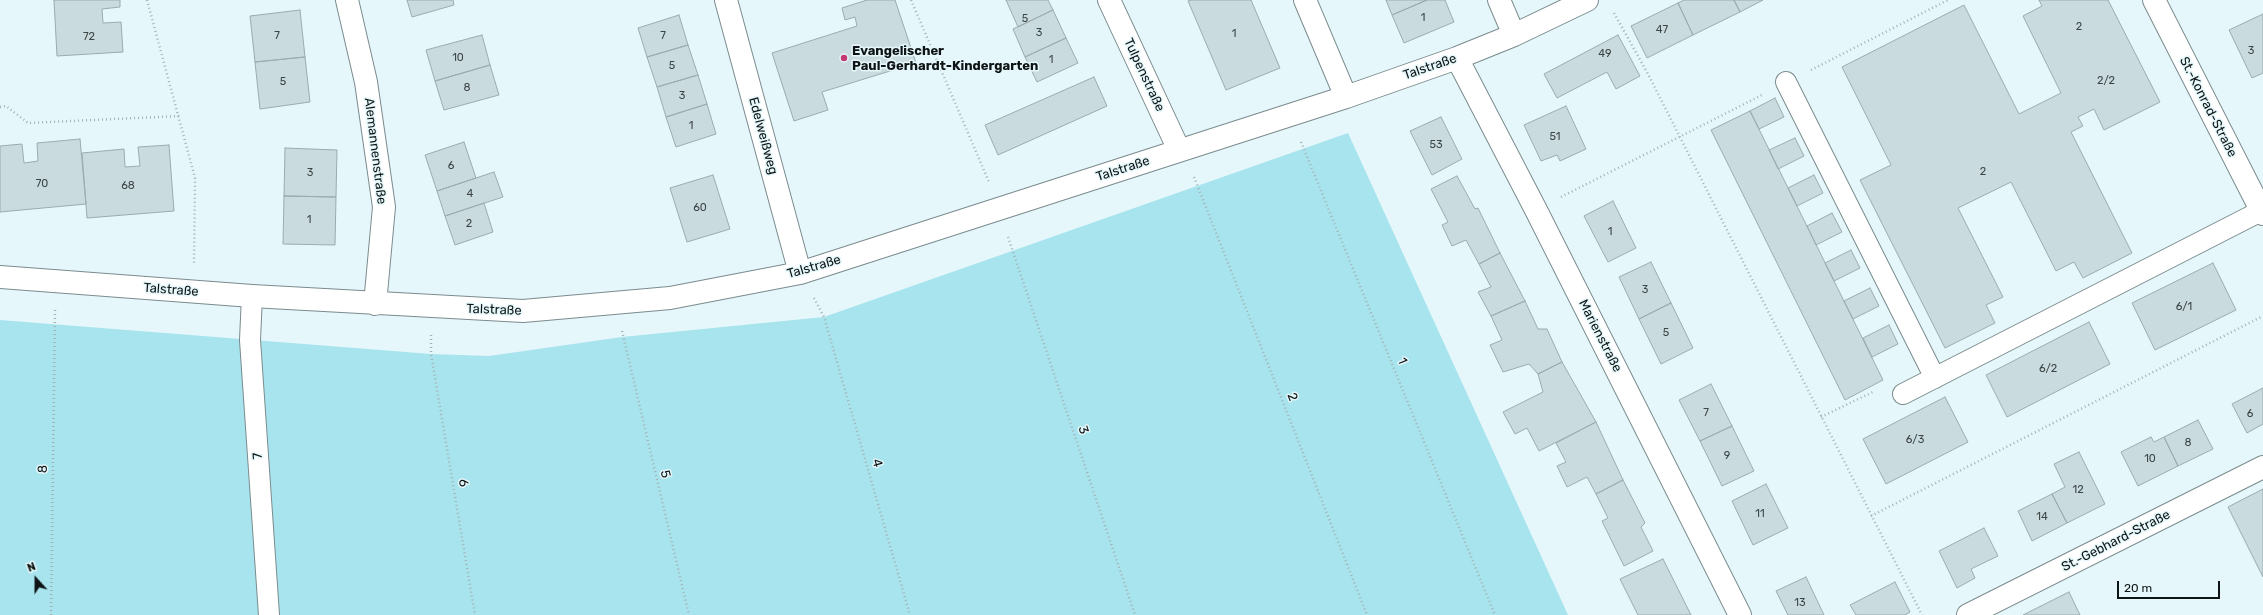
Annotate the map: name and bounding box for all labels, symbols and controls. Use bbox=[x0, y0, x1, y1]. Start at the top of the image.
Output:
house number: 1 bbox=[1421, 11, 1425, 25]
house number: 5 bbox=[1022, 12, 1028, 26]
house number: 2 bbox=[2076, 20, 2082, 34]
house number: 47 bbox=[1656, 23, 1668, 37]
house number: 3 bbox=[1036, 26, 1042, 40]
house number: 1 bbox=[1232, 27, 1236, 41]
house number: 7 bbox=[274, 29, 280, 43]
house number: 7 bbox=[660, 29, 666, 43]
house number: 72 bbox=[83, 30, 95, 44]
street label: Tulpenstraße bbox=[1120, 36, 1168, 114]
place label: Evangelischer Paul-Gerhardt-Kindergarten bbox=[852, 43, 1038, 74]
house number: 3 bbox=[2248, 44, 2254, 58]
house number: 49 bbox=[1598, 47, 1612, 61]
house number: 10 bbox=[452, 51, 464, 65]
street label: Talstraße bbox=[1401, 51, 1459, 83]
marker: Evangelischer Paul-Gerhardt-Kindergarten bbox=[839, 53, 849, 63]
house number: 1 bbox=[1049, 53, 1053, 67]
street label: St.-Konrad-Straße bbox=[2176, 54, 2240, 160]
house number: 5 bbox=[669, 59, 675, 73]
house number: 2/2 bbox=[2097, 74, 2115, 88]
house number: 5 bbox=[280, 75, 286, 89]
house number: 8 bbox=[464, 81, 470, 95]
house number: 3 bbox=[679, 89, 685, 103]
street label: Edelweißweg bbox=[745, 96, 781, 176]
street label: Alemannenstraße bbox=[361, 97, 389, 205]
house number: 1 bbox=[689, 119, 693, 133]
house number: 51 bbox=[1549, 130, 1561, 144]
house number: 53 bbox=[1429, 138, 1443, 152]
street label: Talstraße bbox=[1094, 153, 1152, 185]
house number: 6 bbox=[448, 159, 454, 173]
house number: 2 bbox=[1980, 165, 1986, 179]
house number: 3 bbox=[307, 166, 313, 180]
house number: 70 bbox=[36, 177, 48, 191]
house number: 68 bbox=[121, 179, 135, 193]
house number: 4 bbox=[467, 187, 473, 201]
house number: 60 bbox=[693, 201, 707, 215]
house number: 1 bbox=[307, 213, 311, 227]
house number: 2 bbox=[466, 217, 472, 231]
house number: 1 bbox=[1608, 225, 1612, 239]
street label: Talstraße bbox=[785, 252, 843, 282]
street label: Talstraße bbox=[143, 280, 199, 300]
house number: 3 bbox=[1642, 283, 1648, 297]
street label: Marienstraße bbox=[1575, 297, 1625, 375]
house number: 6/1 bbox=[2176, 300, 2192, 314]
street label: Talstraße bbox=[466, 301, 522, 319]
house number: 5 bbox=[1663, 326, 1669, 340]
street label: 1 bbox=[1394, 355, 1410, 367]
house number: 6/2 bbox=[2039, 362, 2057, 376]
street label: 2 bbox=[1283, 391, 1301, 403]
house number: 7 bbox=[1703, 406, 1709, 420]
house number: 6 bbox=[2247, 407, 2253, 421]
street label: 3 bbox=[1074, 424, 1092, 436]
house number: 6/3 bbox=[1906, 433, 1924, 447]
house number: 8 bbox=[2185, 436, 2191, 450]
house number: 9 bbox=[1724, 449, 1730, 463]
street label: 7 bbox=[250, 452, 266, 460]
house number: 10 bbox=[2144, 452, 2156, 466]
street label: 4 bbox=[868, 457, 886, 469]
street label: 8 bbox=[35, 465, 51, 473]
street label: 5 bbox=[656, 468, 674, 480]
street label: 6 bbox=[455, 478, 471, 488]
house number: 12 bbox=[2072, 483, 2084, 497]
house number: 11 bbox=[1755, 507, 1765, 521]
street label: St.-Gebhard-Straße bbox=[2059, 507, 2173, 575]
house number: 14 bbox=[2036, 510, 2048, 524]
north arrow bbox=[16, 559, 56, 599]
text: N bbox=[25, 560, 38, 575]
scale bar bbox=[2119, 573, 2222, 599]
text: 20 m bbox=[2124, 581, 2152, 595]
house number: 13 bbox=[1794, 596, 1806, 610]

